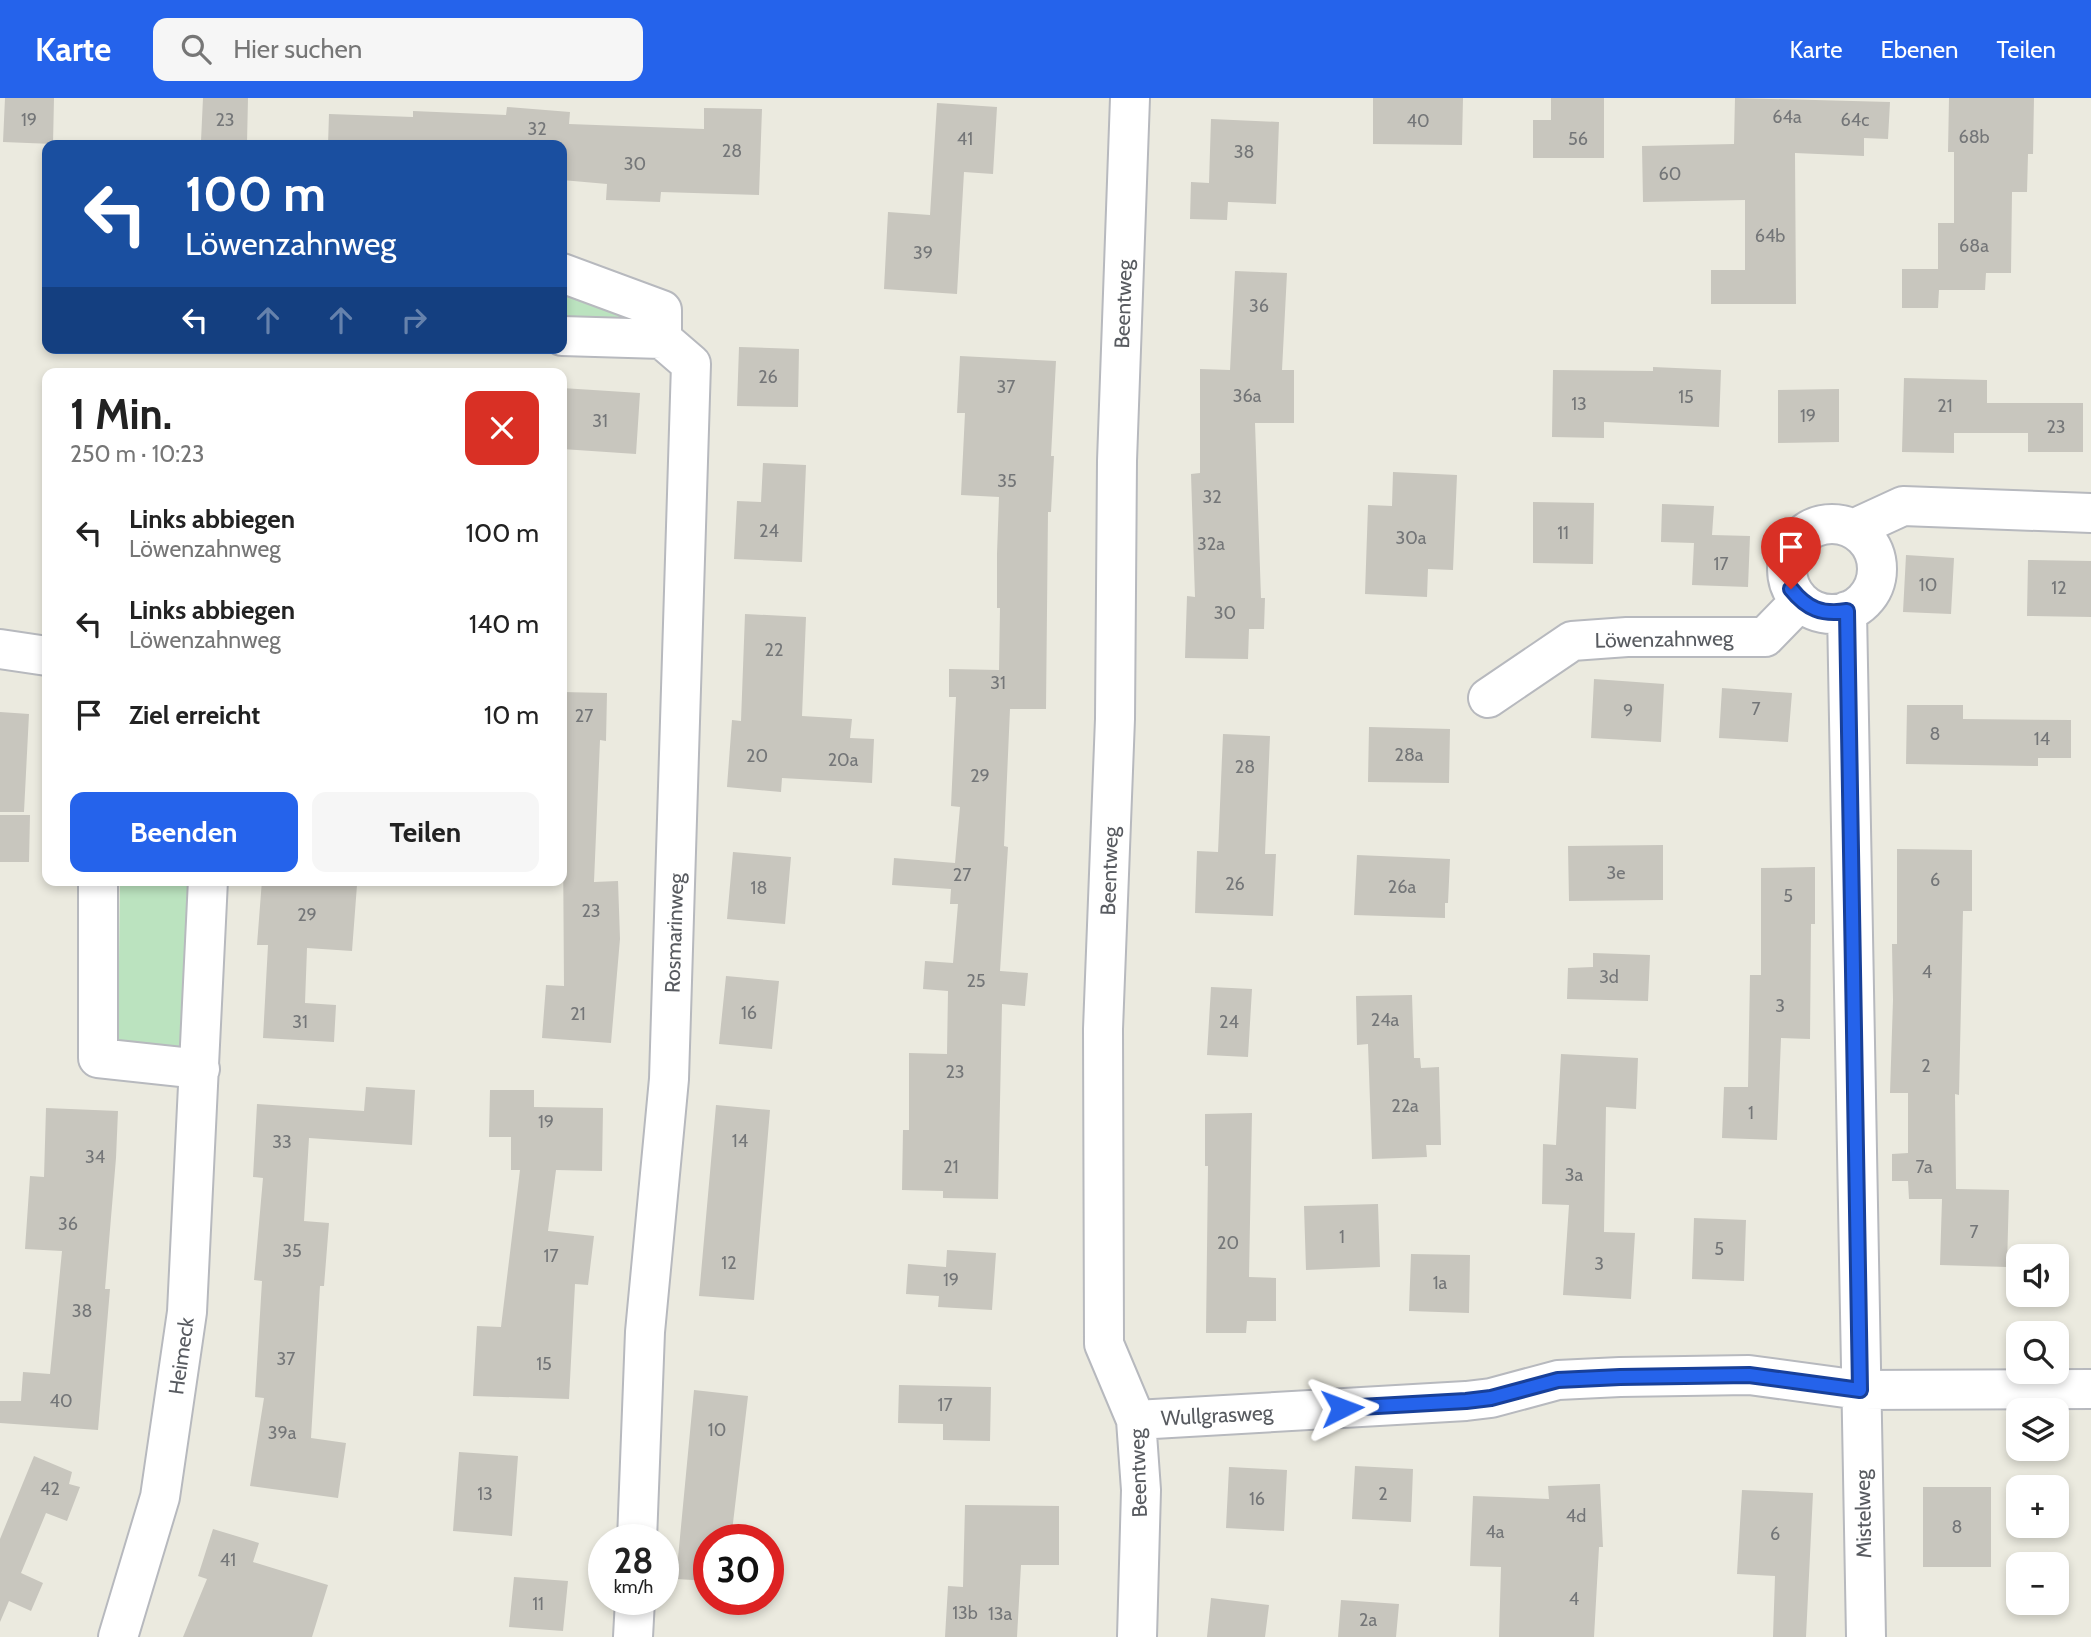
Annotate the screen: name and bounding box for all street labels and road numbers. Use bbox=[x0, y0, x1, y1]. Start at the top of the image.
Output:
street label: Beentweg bbox=[1109, 259, 1137, 349]
street label: Löwenzahnweg bbox=[1594, 625, 1734, 653]
street label: Beentweg bbox=[1095, 826, 1123, 916]
street label: Rosmarinweg bbox=[659, 872, 689, 993]
street label: Heimeck bbox=[163, 1315, 199, 1396]
street label: Wullgrasweg bbox=[1160, 1400, 1274, 1430]
street label: Beentweg bbox=[1124, 1428, 1152, 1518]
street label: Mistelweg bbox=[1850, 1469, 1876, 1559]

